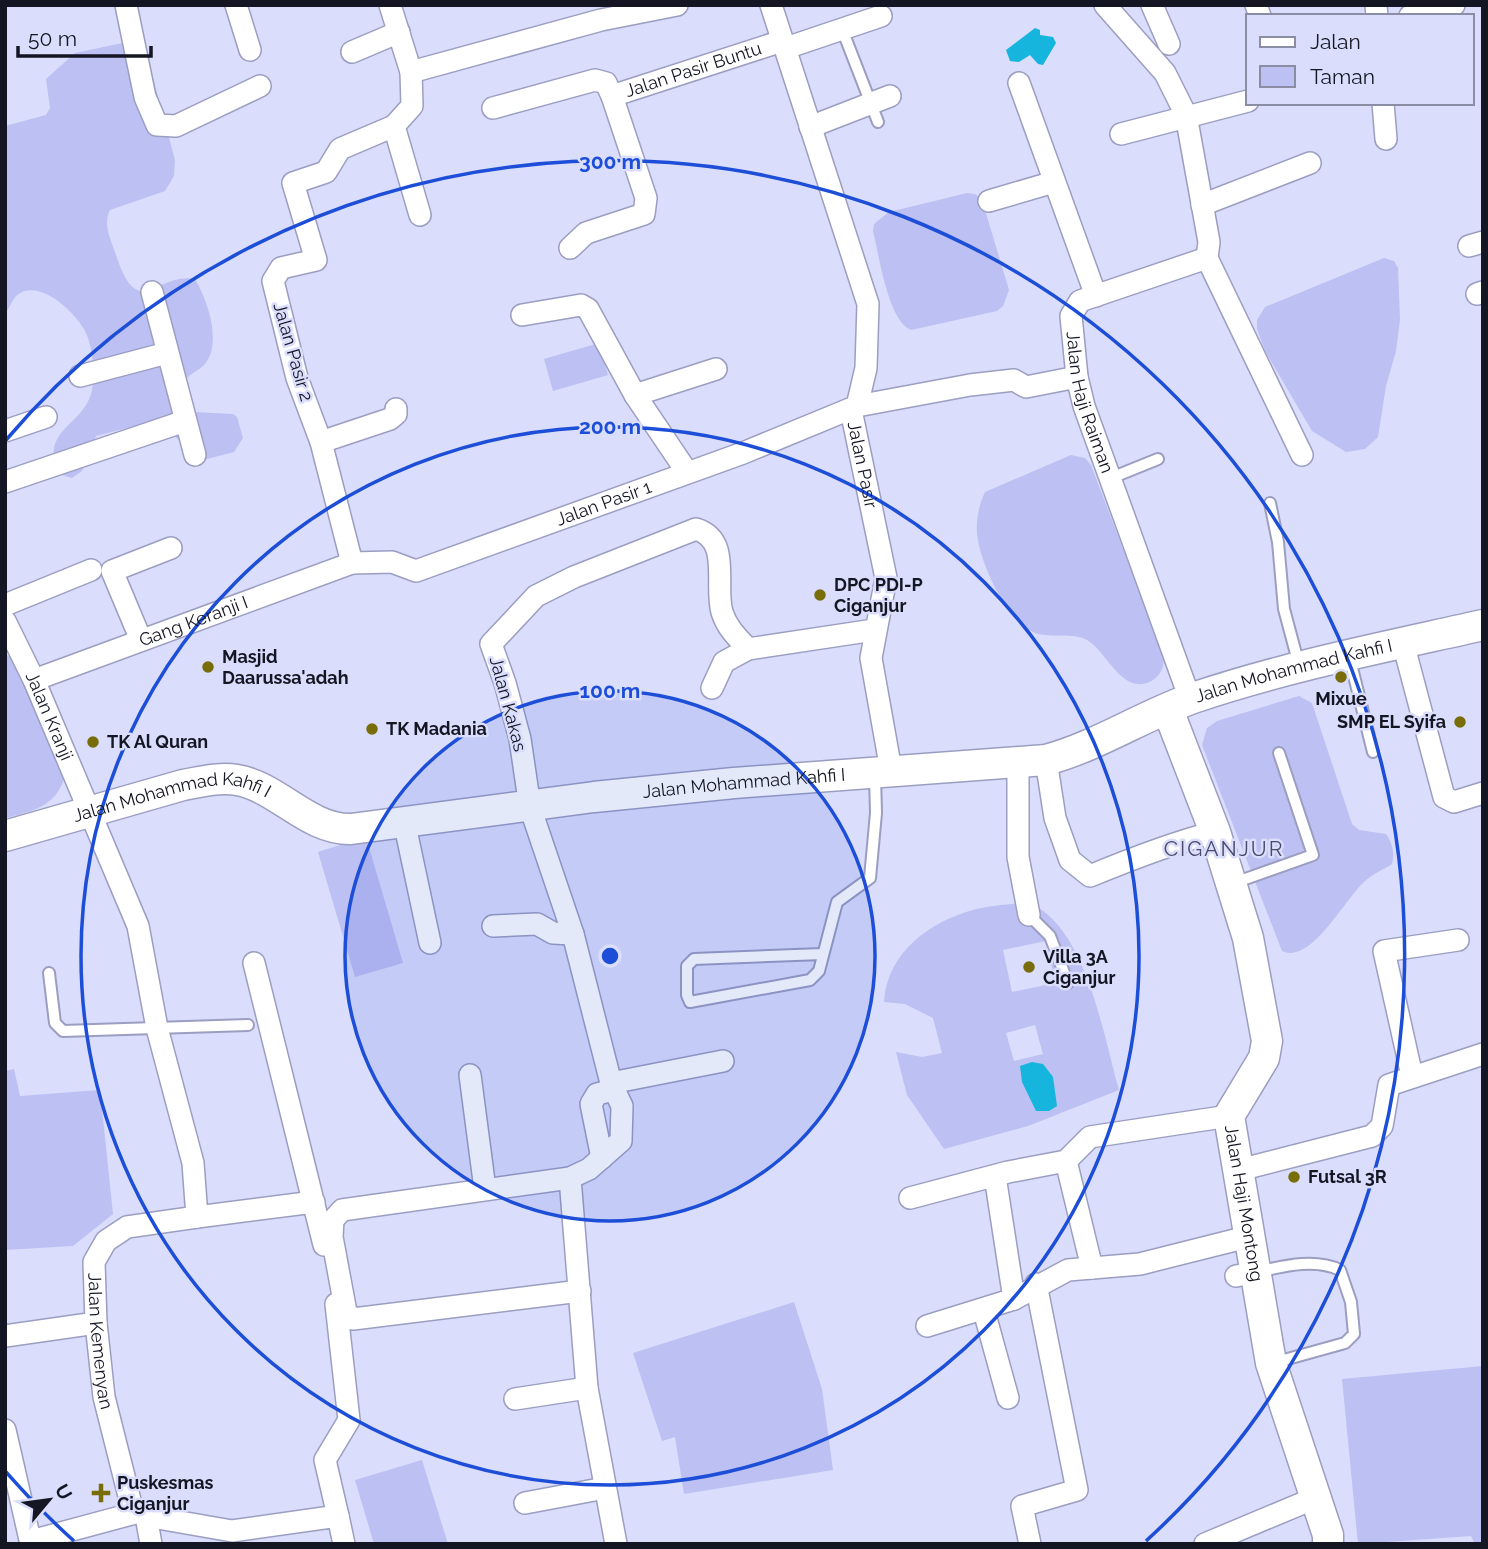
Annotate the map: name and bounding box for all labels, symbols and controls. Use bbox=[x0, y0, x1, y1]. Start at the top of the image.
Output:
scale bar bbox=[18, 14, 150, 58]
legend bbox=[1246, 14, 1474, 105]
text: 50 m bbox=[28, 26, 77, 51]
text: Jalan bbox=[1310, 29, 1361, 54]
street label: Jalan Pasir Buntu bbox=[622, 37, 764, 101]
text: Taman bbox=[1310, 64, 1375, 89]
text: 300 m bbox=[579, 149, 641, 174]
street label: Jalan Pasir 2 bbox=[269, 300, 318, 404]
street label: Jalan Haji Raiman bbox=[1063, 330, 1118, 476]
text: 200 m bbox=[579, 414, 641, 439]
street label: Jalan Pasir bbox=[844, 419, 882, 511]
street label: Jalan Pasir 1 bbox=[553, 476, 654, 530]
place label: DPC PDI-P Ciganjur bbox=[834, 574, 923, 616]
marker: DPC PDI-P Ciganjur bbox=[812, 587, 828, 603]
street label: Gang Keranji I bbox=[136, 591, 251, 650]
street label: Jalan Mohammad Kahfi I bbox=[1192, 634, 1394, 707]
place label: Masjid Daarussa'adah bbox=[222, 646, 349, 688]
street label: Jalan Kakas bbox=[486, 654, 531, 754]
marker: Masjid Daarussa'adah bbox=[200, 659, 216, 675]
street label: Jalan Kranji bbox=[22, 668, 78, 763]
marker: Mixue bbox=[1333, 669, 1349, 685]
text: 100 m bbox=[580, 678, 640, 703]
place label: Mixue bbox=[1315, 688, 1367, 709]
place label: SMP EL Syifa bbox=[1337, 711, 1446, 732]
marker: SMP EL Syifa bbox=[1452, 714, 1468, 730]
place label: TK Madania bbox=[386, 718, 487, 739]
marker: TK Madania bbox=[364, 721, 380, 737]
place label: TK Al Quran bbox=[107, 731, 208, 752]
marker: TK Al Quran bbox=[85, 734, 101, 750]
street label: Jalan Mohammad Kahfi I bbox=[642, 764, 846, 802]
street label: Jalan Mohammad Kahfi I bbox=[70, 768, 275, 826]
district label: CIGANJUR bbox=[1164, 836, 1284, 861]
centre of rings bbox=[598, 944, 622, 968]
place label: Villa 3A Ciganjur bbox=[1043, 946, 1115, 988]
marker: Villa 3A Ciganjur bbox=[1021, 959, 1037, 975]
street label: Jalan Haji Montong bbox=[1221, 1123, 1268, 1283]
place label: Futsal 3R bbox=[1308, 1166, 1387, 1187]
marker: Futsal 3R bbox=[1286, 1169, 1302, 1185]
street label: Jalan Kemenyan bbox=[84, 1273, 118, 1412]
north arrow bbox=[14, 1465, 84, 1535]
place label: Puskesmas Ciganjur bbox=[117, 1472, 214, 1514]
text: U bbox=[51, 1480, 77, 1503]
marker: Puskesmas Ciganjur bbox=[91, 1483, 111, 1503]

